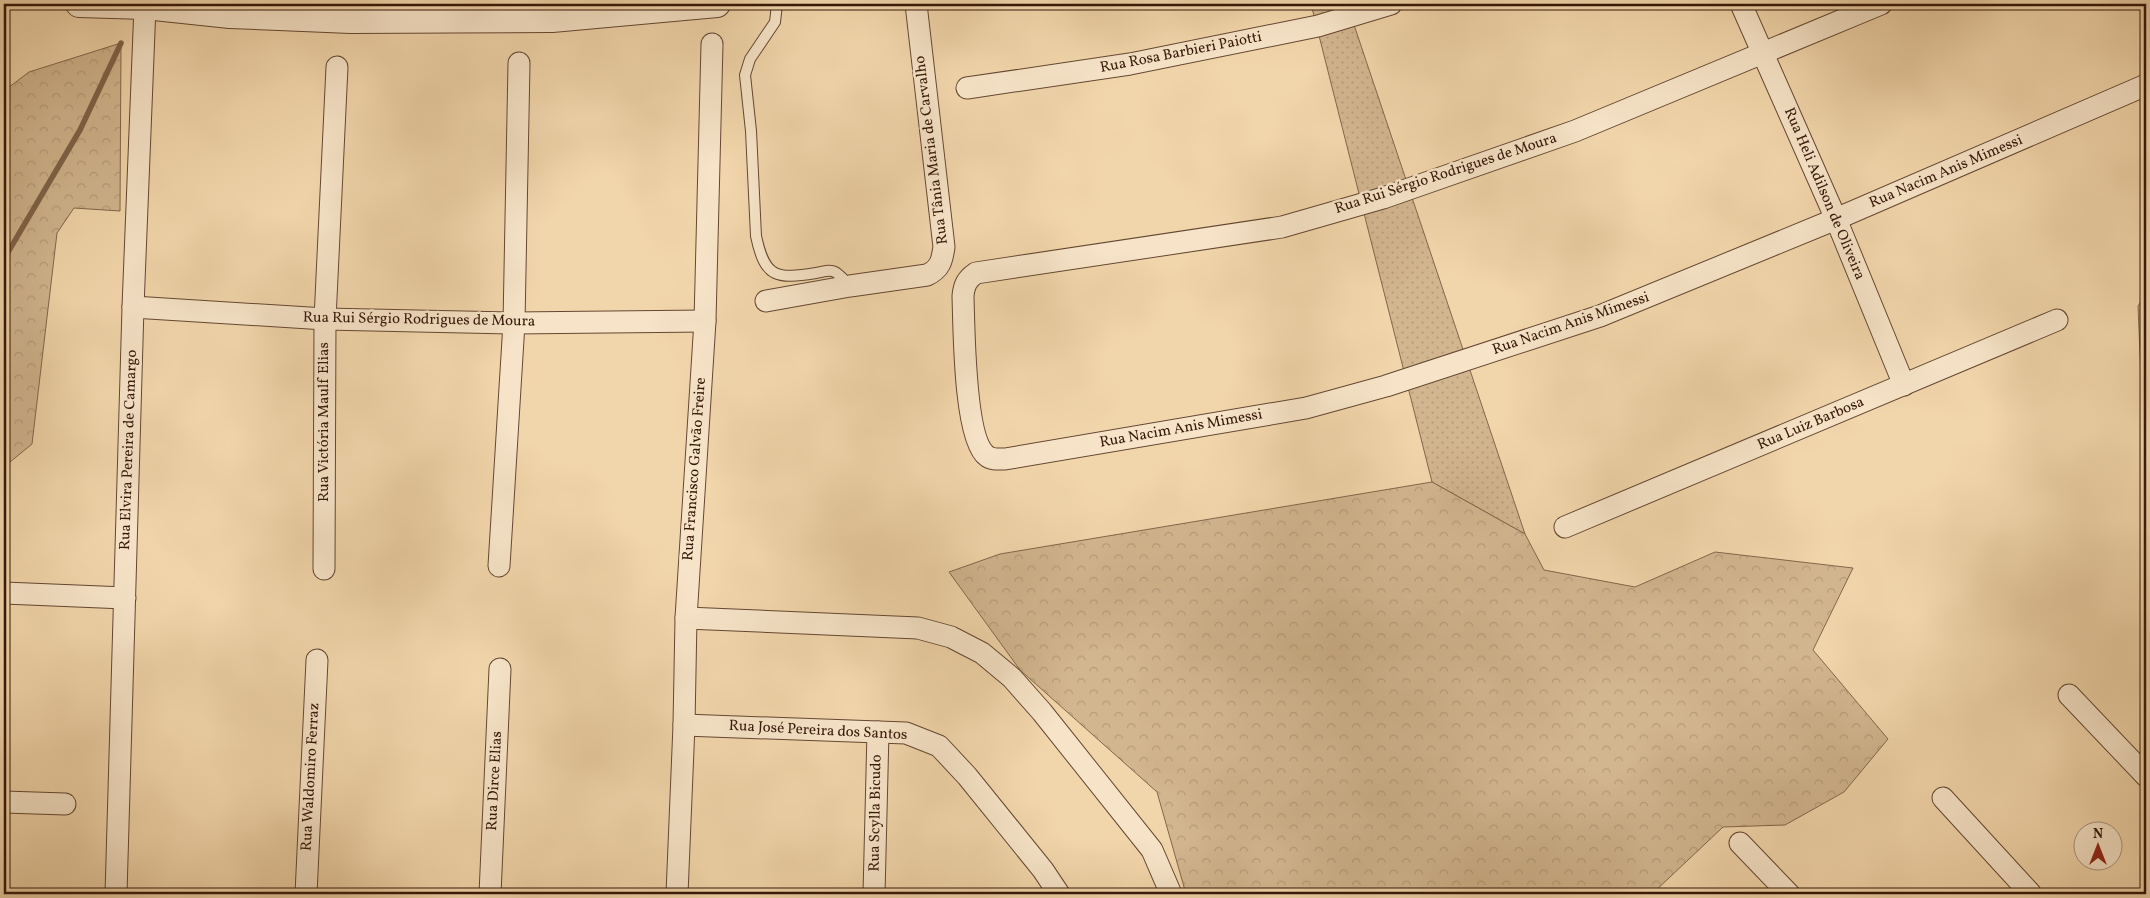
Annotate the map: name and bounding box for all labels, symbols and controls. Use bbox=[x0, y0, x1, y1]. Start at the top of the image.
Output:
street label: Rua Rosa Barbieri Paiotti bbox=[1098, 27, 1264, 79]
street label: Rua Tânia Maria de Carvalho bbox=[910, 54, 954, 246]
street label: Rua Heli Adilson de Oliveira bbox=[1778, 105, 1870, 283]
street label: Rua Rui Sérgio Rodrigues de Moura bbox=[1332, 128, 1560, 220]
street label: Rua Nacim Anis Mimessi bbox=[1866, 130, 2026, 214]
street label: Rua Nacim Anis Mimessi bbox=[1490, 287, 1652, 361]
street label: Rua Rui Sérgio Rodrigues de Moura bbox=[303, 307, 535, 333]
street label: Rua Victória Maulf Elias bbox=[314, 342, 335, 502]
street label: Rua Elvira Pereira de Camargo bbox=[115, 349, 143, 551]
street label: Rua Francisco Galvão Freire bbox=[678, 377, 712, 561]
street label: Rua Luiz Barbosa bbox=[1754, 392, 1868, 456]
street label: Rua Nacim Anis Mimessi bbox=[1098, 404, 1264, 454]
street label: Rua Waldomiro Ferraz bbox=[297, 702, 325, 852]
street label: Rua José Pereira dos Santos bbox=[728, 716, 908, 746]
street label: Rua Dirce Elias bbox=[482, 731, 508, 831]
street label: Rua Scylla Bicudo bbox=[864, 754, 888, 872]
north arrow bbox=[2072, 820, 2122, 870]
text: N bbox=[2093, 825, 2103, 844]

